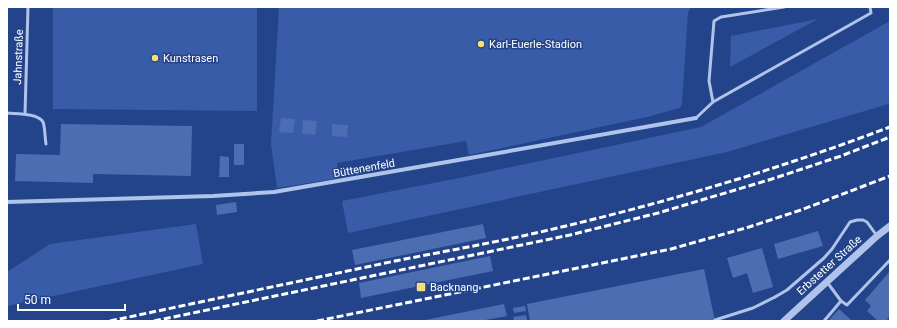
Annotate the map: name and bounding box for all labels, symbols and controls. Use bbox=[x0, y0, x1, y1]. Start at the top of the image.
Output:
street label: Jahnstraße bbox=[11, 29, 26, 85]
place label: Karl-Euerle-Stadion bbox=[489, 38, 582, 51]
marker: Karl-Euerle-Stadion bbox=[476, 39, 486, 49]
place label: Kunstrasen bbox=[163, 52, 218, 65]
marker: Kunstrasen bbox=[150, 53, 160, 63]
street label: Büttenenfeld bbox=[332, 157, 396, 180]
street label: Erbstetter Straße bbox=[794, 233, 865, 298]
marker: Backnang bbox=[415, 281, 427, 293]
place label: Backnang bbox=[430, 281, 478, 294]
scale bar bbox=[18, 286, 125, 312]
text: 50 m bbox=[24, 293, 51, 307]

